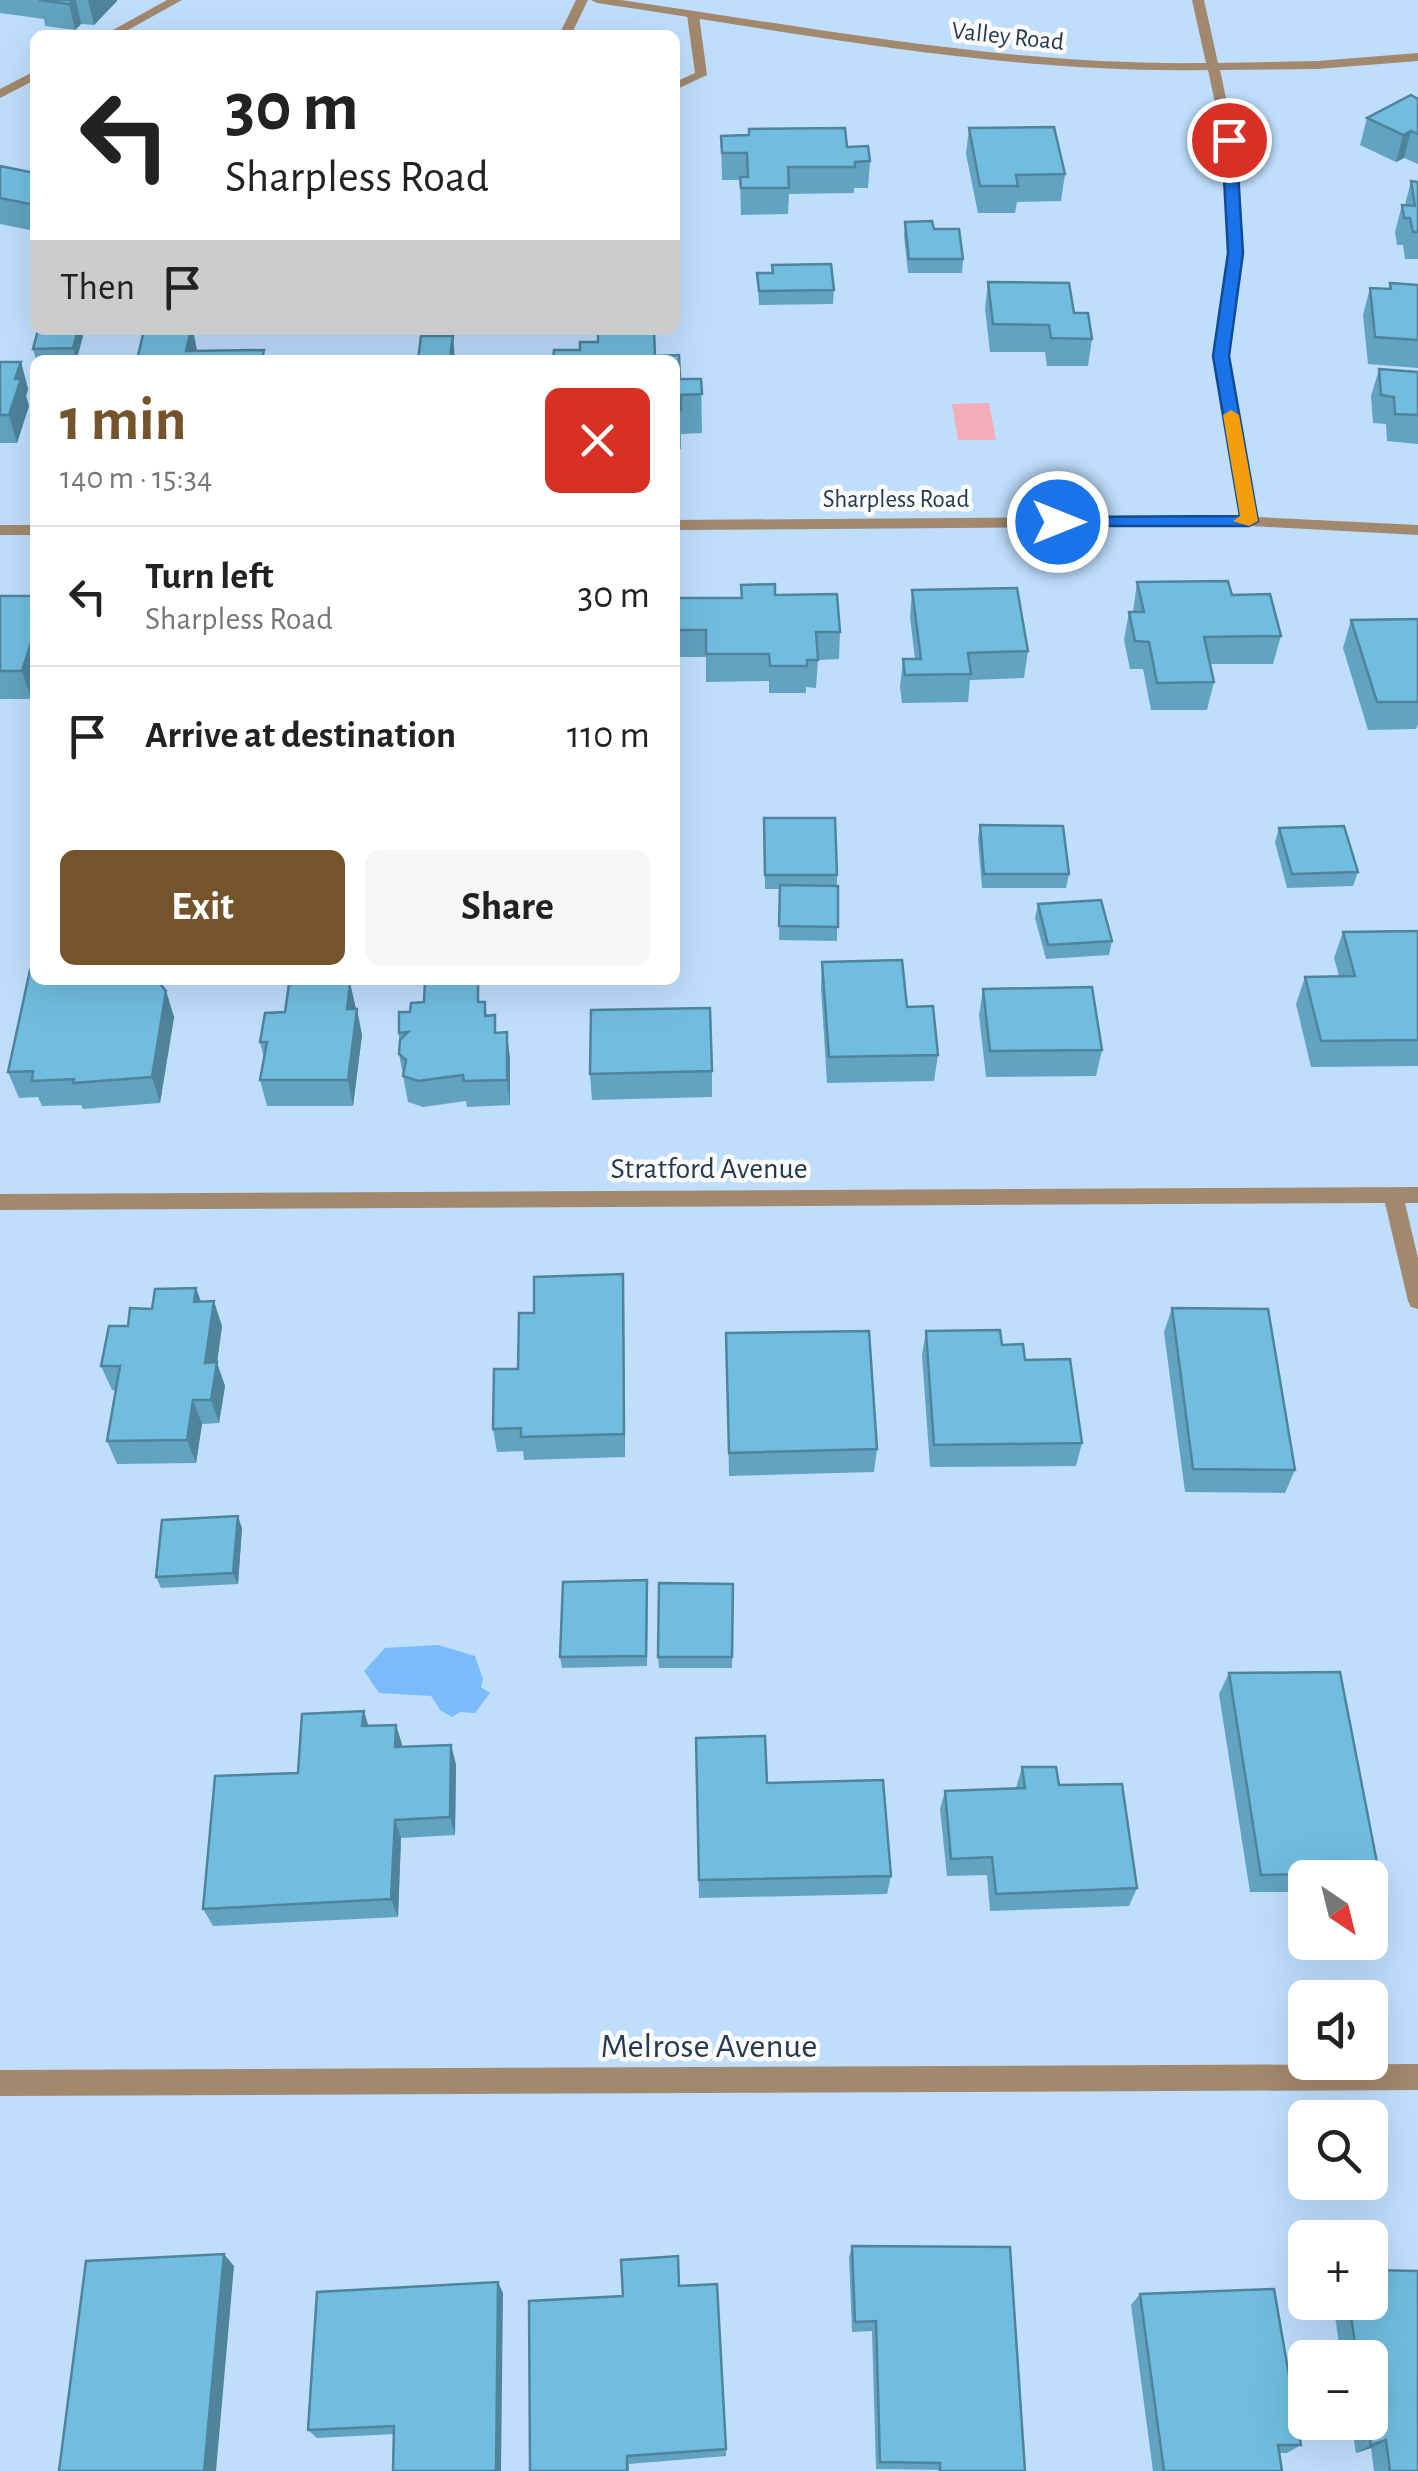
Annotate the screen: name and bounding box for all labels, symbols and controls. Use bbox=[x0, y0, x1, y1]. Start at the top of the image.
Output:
street label: Valley Road bbox=[950, 18, 1065, 55]
icon: left bbox=[60, 70, 190, 200]
text: 30 m bbox=[225, 73, 359, 143]
pin bbox=[1187, 98, 1272, 183]
icon: arrive bbox=[1202, 113, 1257, 168]
text: Sharpless Road bbox=[225, 155, 489, 200]
icon: arrive bbox=[155, 260, 210, 315]
text: Then bbox=[60, 269, 135, 307]
button: close bbox=[545, 388, 650, 493]
text: 1 min bbox=[60, 391, 186, 451]
text: 140 m · 15:34 bbox=[60, 462, 212, 494]
position arrow bbox=[1006, 470, 1110, 574]
street label: Sharpless Road bbox=[823, 487, 969, 512]
text: Turn left bbox=[145, 558, 273, 596]
icon: left bbox=[60, 569, 115, 624]
text: 30 m bbox=[578, 577, 650, 615]
text: Sharpless Road bbox=[145, 603, 333, 635]
icon: arrive bbox=[60, 709, 115, 764]
text: Arrive at destination bbox=[145, 717, 456, 755]
text: 110 m bbox=[567, 717, 650, 755]
button: Exit bbox=[60, 850, 345, 965]
button: Share bbox=[365, 850, 650, 965]
street label: Stratford Avenue bbox=[610, 1154, 808, 1184]
north arrow bbox=[1288, 1860, 1388, 1960]
map controls bbox=[1288, 1860, 1388, 2440]
button: sound bbox=[1288, 1980, 1388, 2080]
street label: Melrose Avenue bbox=[600, 2029, 818, 2064]
button: search bbox=[1288, 2100, 1388, 2200]
button: + bbox=[1288, 2220, 1388, 2320]
button: − bbox=[1288, 2340, 1388, 2440]

